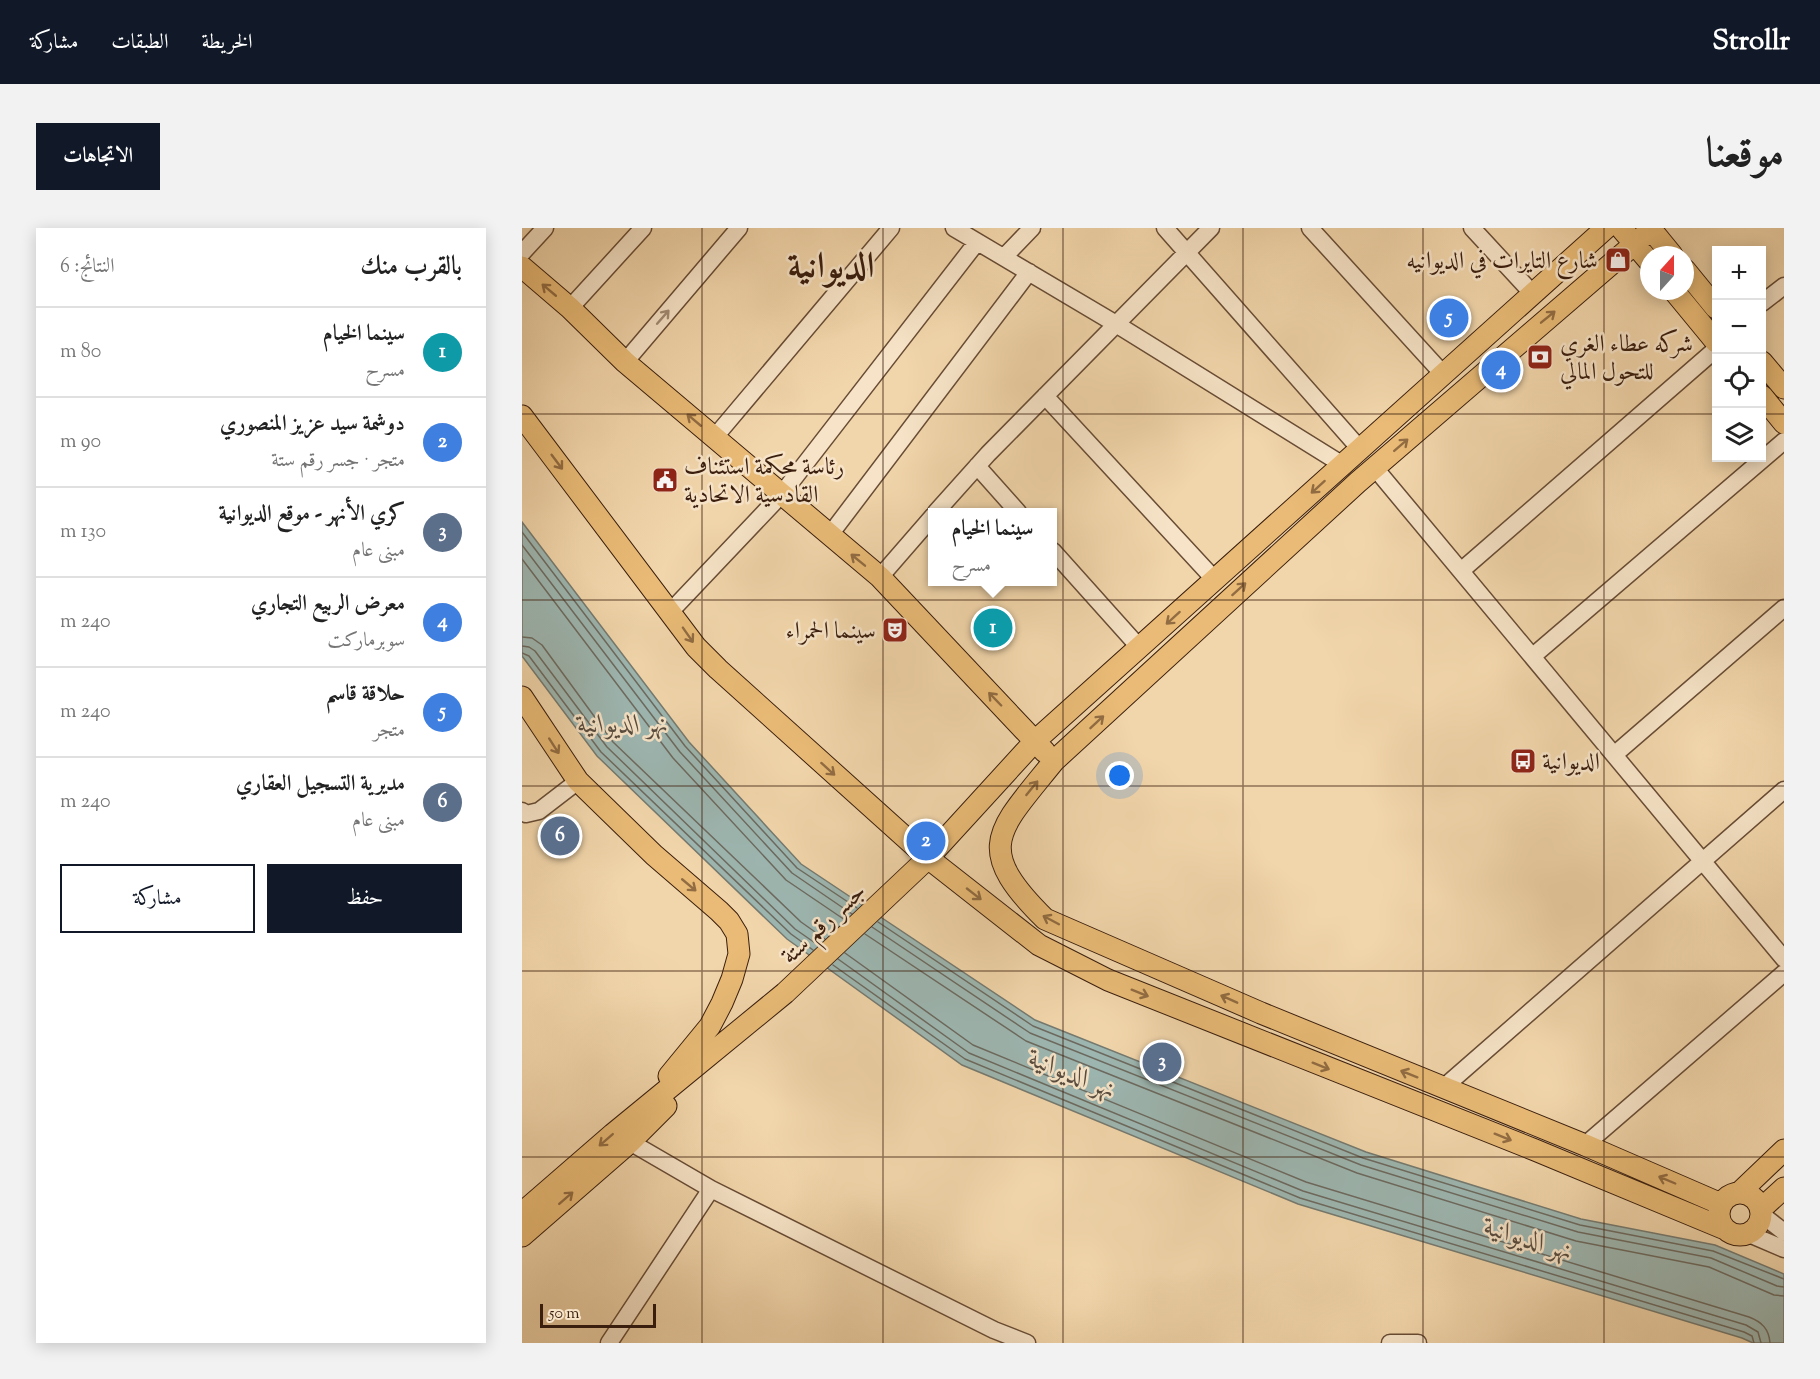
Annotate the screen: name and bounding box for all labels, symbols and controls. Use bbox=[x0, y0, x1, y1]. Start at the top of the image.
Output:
text: Strollr bbox=[1712, 22, 1790, 62]
text: مشاركة bbox=[30, 28, 78, 58]
text: الطبقات bbox=[111, 28, 168, 58]
text: الخريطة bbox=[201, 28, 253, 58]
button: الاتجاهات bbox=[36, 123, 160, 190]
text: موقعنا bbox=[1706, 126, 1784, 186]
district label: الديوانية bbox=[787, 242, 875, 294]
place label: شارع التايرات في الديوانيه bbox=[1406, 245, 1598, 280]
shop icon: شارع التايرات في الديوانيه bbox=[1603, 245, 1633, 275]
north arrow bbox=[1640, 246, 1694, 300]
map controls bbox=[1712, 246, 1766, 462]
button: + bbox=[1712, 246, 1766, 300]
text: بالقرب منك bbox=[360, 249, 462, 286]
text: النتائج: 6 bbox=[60, 253, 115, 282]
one-way arrow bbox=[542, 283, 557, 297]
pin: 5 bbox=[1430, 296, 1468, 340]
button: − bbox=[1712, 300, 1766, 354]
one-way arrow bbox=[656, 310, 670, 325]
one-way arrow bbox=[1540, 311, 1556, 324]
text: سينما الخيام bbox=[323, 319, 405, 351]
place label: شركه عطاء الغري للتحول المالي bbox=[1560, 328, 1693, 390]
text: 80 m bbox=[60, 338, 101, 367]
text: 1 bbox=[439, 338, 446, 367]
bank icon: شركه عطاء الغري للتحول المالي bbox=[1525, 342, 1555, 372]
pin: 4 bbox=[1482, 348, 1520, 392]
button: locate bbox=[1712, 354, 1766, 408]
text: مسرح bbox=[365, 357, 405, 386]
button: layers bbox=[1712, 408, 1766, 462]
text: دوشمة سيد عزيز المنصوري bbox=[220, 409, 405, 441]
one-way arrow bbox=[686, 414, 702, 427]
text: 90 m bbox=[60, 428, 101, 457]
text: 2 bbox=[438, 428, 447, 457]
one-way arrow bbox=[1393, 438, 1408, 452]
text: متجر · جسر رقم ستة bbox=[271, 447, 405, 476]
place label: رئاسة محكمة استئناف القادسية الاتحادية bbox=[684, 451, 844, 513]
one-way arrow bbox=[551, 454, 564, 470]
public building icon: رئاسة محكمة استئناف القادسية الاتحادية bbox=[650, 465, 680, 495]
one-way arrow bbox=[1311, 480, 1326, 494]
text: كري الأنهر - موقع الديوانية bbox=[219, 499, 405, 531]
popup bbox=[928, 508, 1057, 586]
text: سينما الخيام bbox=[951, 514, 1034, 546]
text: 130 m bbox=[60, 518, 106, 547]
text: 3 bbox=[438, 518, 447, 547]
text: مبنى عام bbox=[352, 537, 405, 566]
text: مسرح bbox=[951, 552, 991, 581]
one-way arrow bbox=[851, 553, 866, 567]
one-way arrow bbox=[1232, 582, 1247, 596]
text: معرض الربيع التجاري bbox=[251, 589, 405, 621]
pin: 1 bbox=[974, 606, 1012, 650]
text: 240 m bbox=[60, 608, 111, 637]
text: 4 bbox=[437, 608, 448, 637]
one-way arrow bbox=[1165, 611, 1180, 625]
place label: سينما الحمراء bbox=[786, 615, 876, 649]
theatre icon: سينما الحمراء bbox=[880, 615, 910, 645]
one-way arrow bbox=[681, 626, 694, 642]
text: سوبرماركت bbox=[327, 627, 405, 656]
text: حلاقة قاسم bbox=[325, 679, 405, 711]
one-way arrow bbox=[988, 692, 1002, 707]
text: 240 m bbox=[60, 698, 111, 727]
text: 5 bbox=[439, 698, 446, 727]
water label: نهر الديوانية bbox=[575, 707, 669, 744]
one-way arrow bbox=[1089, 714, 1104, 729]
text: متجر bbox=[373, 717, 405, 746]
one-way arrow bbox=[548, 737, 561, 754]
bus stop icon: الديوانية bbox=[1508, 746, 1538, 776]
place label: الديوانية bbox=[1542, 746, 1600, 780]
your location bbox=[1105, 761, 1134, 790]
one-way arrow bbox=[820, 762, 835, 776]
text: مديرية التسجيل العقاري bbox=[236, 769, 405, 801]
one-way arrow bbox=[1026, 780, 1039, 796]
text: 240 m bbox=[60, 788, 111, 817]
text: 6 bbox=[438, 788, 447, 817]
text: مبنى عام bbox=[352, 807, 405, 836]
pin: 6 bbox=[540, 814, 579, 858]
pin: 2 bbox=[906, 818, 946, 864]
button: مشاركة bbox=[60, 864, 255, 933]
button: حفظ bbox=[267, 864, 462, 933]
street label: جسر رقم ستة bbox=[774, 876, 877, 975]
one-way arrow bbox=[681, 878, 696, 892]
one-way arrow bbox=[965, 888, 981, 901]
one-way arrow bbox=[1042, 914, 1060, 926]
one-way arrow bbox=[1131, 988, 1149, 999]
one-way arrow bbox=[1221, 993, 1239, 1004]
water label: نهر الديوانية bbox=[1021, 1040, 1121, 1110]
pin: 3 bbox=[1142, 1040, 1182, 1084]
one-way arrow bbox=[1312, 1061, 1330, 1072]
one-way arrow bbox=[1401, 1068, 1419, 1079]
one-way arrow bbox=[1493, 1132, 1511, 1143]
one-way arrow bbox=[599, 1133, 614, 1147]
one-way arrow bbox=[1659, 1174, 1677, 1186]
one-way arrow bbox=[558, 1191, 573, 1205]
water label: نهر الديوانية bbox=[1477, 1209, 1577, 1271]
scale bar bbox=[540, 1301, 656, 1328]
text: 50 m bbox=[549, 1303, 580, 1326]

